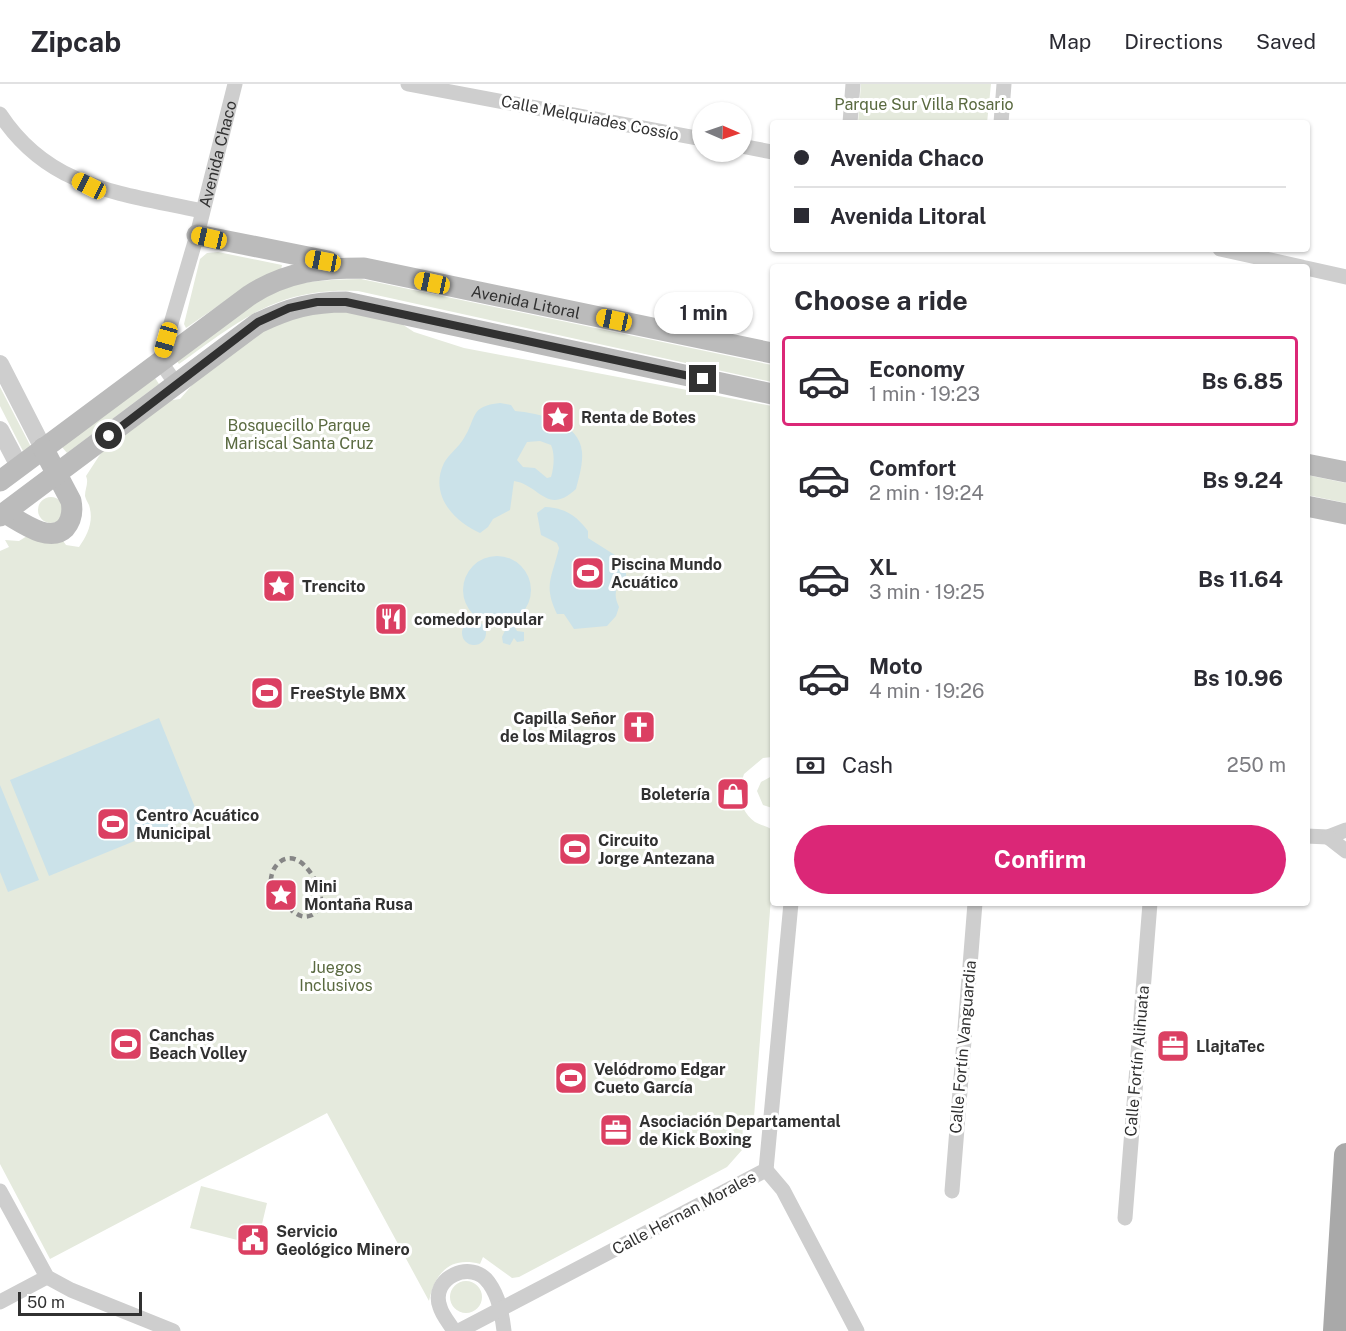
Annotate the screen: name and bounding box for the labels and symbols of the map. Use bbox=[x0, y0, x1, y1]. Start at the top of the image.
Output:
street label: Calle Melquiades Cossío bbox=[500, 91, 680, 145]
park label: Parque Sur Villa Rosario bbox=[834, 95, 1014, 114]
street label: Avenida Chaco bbox=[195, 98, 240, 209]
north arrow bbox=[692, 102, 752, 162]
car bbox=[69, 170, 109, 202]
car bbox=[189, 225, 229, 251]
car bbox=[304, 249, 342, 273]
car bbox=[413, 270, 451, 296]
street label: Avenida Litoral bbox=[470, 281, 582, 322]
callout: 1 min bbox=[654, 292, 752, 334]
car bbox=[595, 307, 633, 333]
car bbox=[152, 320, 180, 360]
route end bbox=[689, 365, 716, 392]
place icon: Renta de Botes bbox=[540, 399, 576, 435]
place label: Renta de Botes bbox=[581, 408, 696, 427]
park label: Bosquecillo Parque Mariscal Santa Cruz bbox=[224, 416, 374, 453]
route start bbox=[95, 422, 122, 449]
sports icon: Piscina Mundo Acuático bbox=[570, 555, 606, 591]
place label: Piscina Mundo Acuático bbox=[611, 555, 722, 592]
place icon: Trencito bbox=[261, 568, 297, 604]
place label: Trencito bbox=[302, 577, 365, 596]
restaurant icon: comedor popular bbox=[373, 601, 409, 637]
place label: comedor popular bbox=[414, 610, 544, 629]
sports icon: FreeStyle BMX bbox=[249, 675, 285, 711]
place label: FreeStyle BMX bbox=[290, 684, 407, 703]
place label: Capilla Señor de los Milagros bbox=[500, 709, 616, 746]
church icon: Capilla Señor de los Milagros bbox=[621, 709, 657, 745]
shop icon: Boletería bbox=[715, 776, 751, 812]
place label: Boletería bbox=[640, 785, 710, 804]
sports icon: Centro Acuático Municipal bbox=[95, 806, 131, 842]
place label: Centro Acuático Municipal bbox=[136, 806, 259, 843]
sports icon: Circuito Jorge Antezana bbox=[557, 831, 593, 867]
place label: Circuito Jorge Antezana bbox=[598, 831, 715, 868]
place icon: Mini Montaña Rusa bbox=[263, 877, 299, 913]
place label: Mini Montaña Rusa bbox=[304, 877, 413, 914]
park label: Juegos Inclusivos bbox=[299, 958, 373, 995]
street label: Calle Fortín Vanguardia bbox=[946, 960, 980, 1134]
street label: Calle Fortín Alihuata bbox=[1121, 985, 1153, 1137]
sports icon: Canchas Beach Volley bbox=[108, 1026, 144, 1062]
place label: Canchas Beach Volley bbox=[149, 1026, 247, 1063]
office icon: LlajtaTec bbox=[1155, 1028, 1191, 1064]
place label: LlajtaTec bbox=[1196, 1037, 1265, 1056]
sports icon: Velódromo Edgar Cueto García bbox=[553, 1060, 589, 1096]
place label: Velódromo Edgar Cueto García bbox=[594, 1060, 726, 1097]
office icon: Asociación Departamental de Kick Boxing bbox=[598, 1112, 634, 1148]
place label: Asociación Departamental de Kick Boxing bbox=[639, 1112, 841, 1149]
street label: Calle Hernan Morales bbox=[609, 1167, 759, 1259]
public building icon: Servicio Geológico Minero bbox=[235, 1222, 271, 1258]
place label: Servicio Geológico Minero bbox=[276, 1222, 410, 1259]
scale bar bbox=[18, 1289, 142, 1316]

